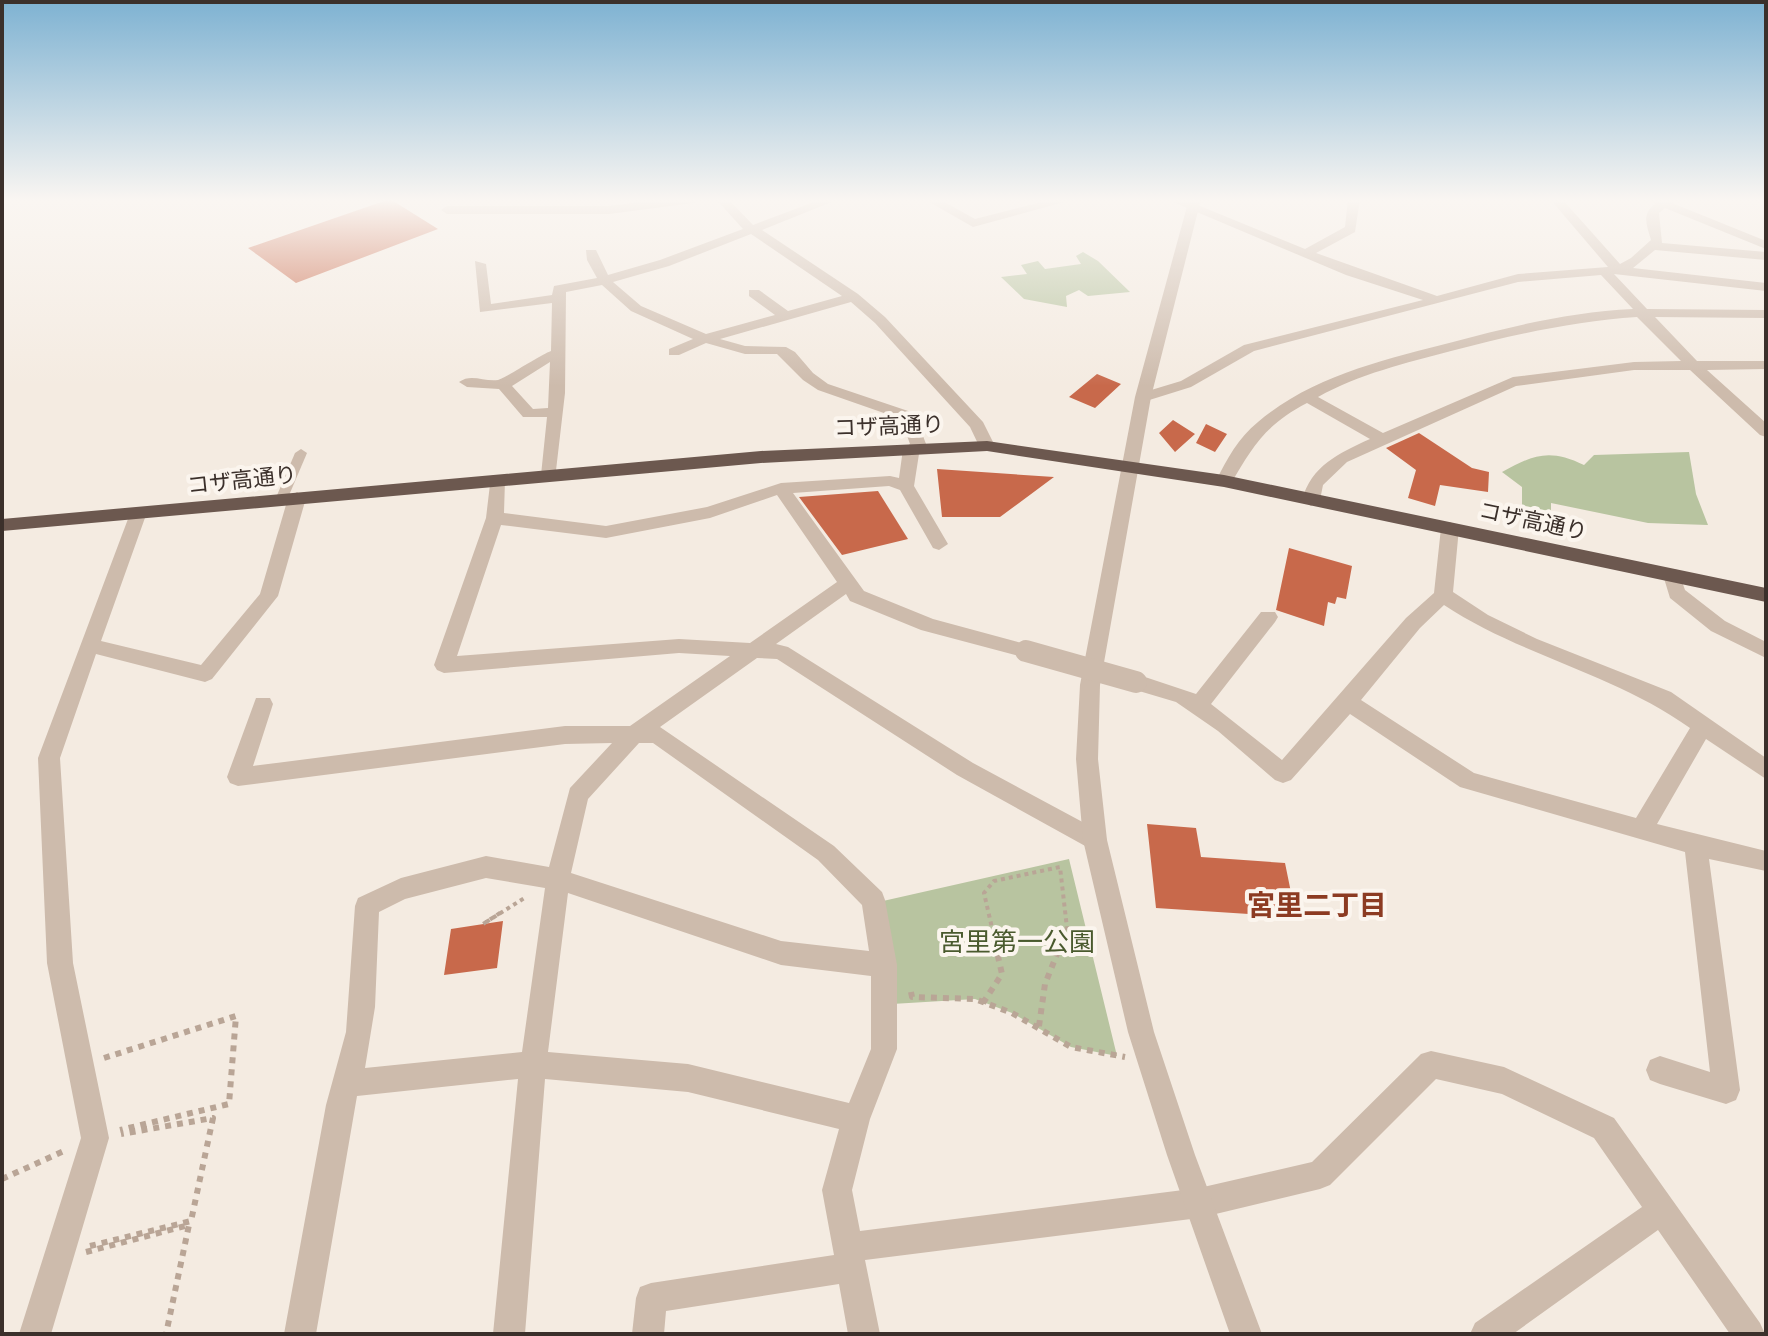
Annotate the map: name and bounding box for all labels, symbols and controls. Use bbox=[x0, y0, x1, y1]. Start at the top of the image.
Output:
street label: コザ高通り bbox=[834, 412, 944, 440]
street label: コザ高通り bbox=[186, 462, 298, 498]
street label: コザ高通り bbox=[1477, 497, 1589, 545]
district label: 宮里二丁目 bbox=[1247, 889, 1387, 922]
park label: 宮里第一公園 bbox=[939, 927, 1095, 957]

